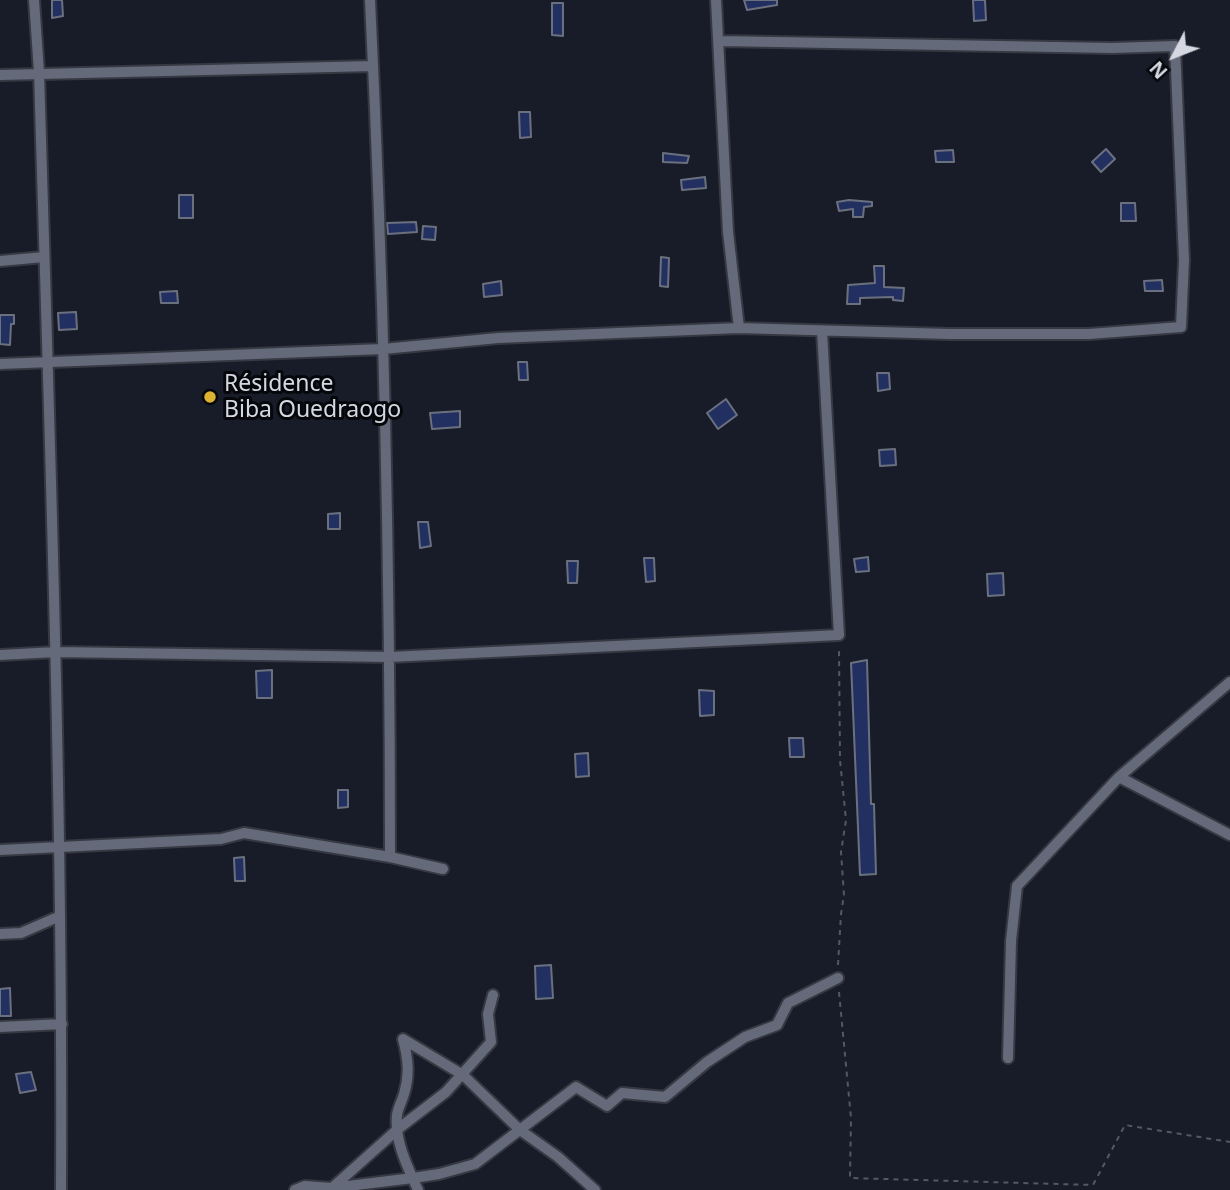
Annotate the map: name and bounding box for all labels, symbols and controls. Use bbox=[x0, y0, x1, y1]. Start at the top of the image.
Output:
north arrow bbox=[1139, 21, 1209, 91]
text: N bbox=[1144, 56, 1173, 84]
place label: Résidence Biba Ouedraogo bbox=[224, 370, 401, 424]
marker: Résidence Biba Ouedraogo bbox=[202, 389, 218, 405]

